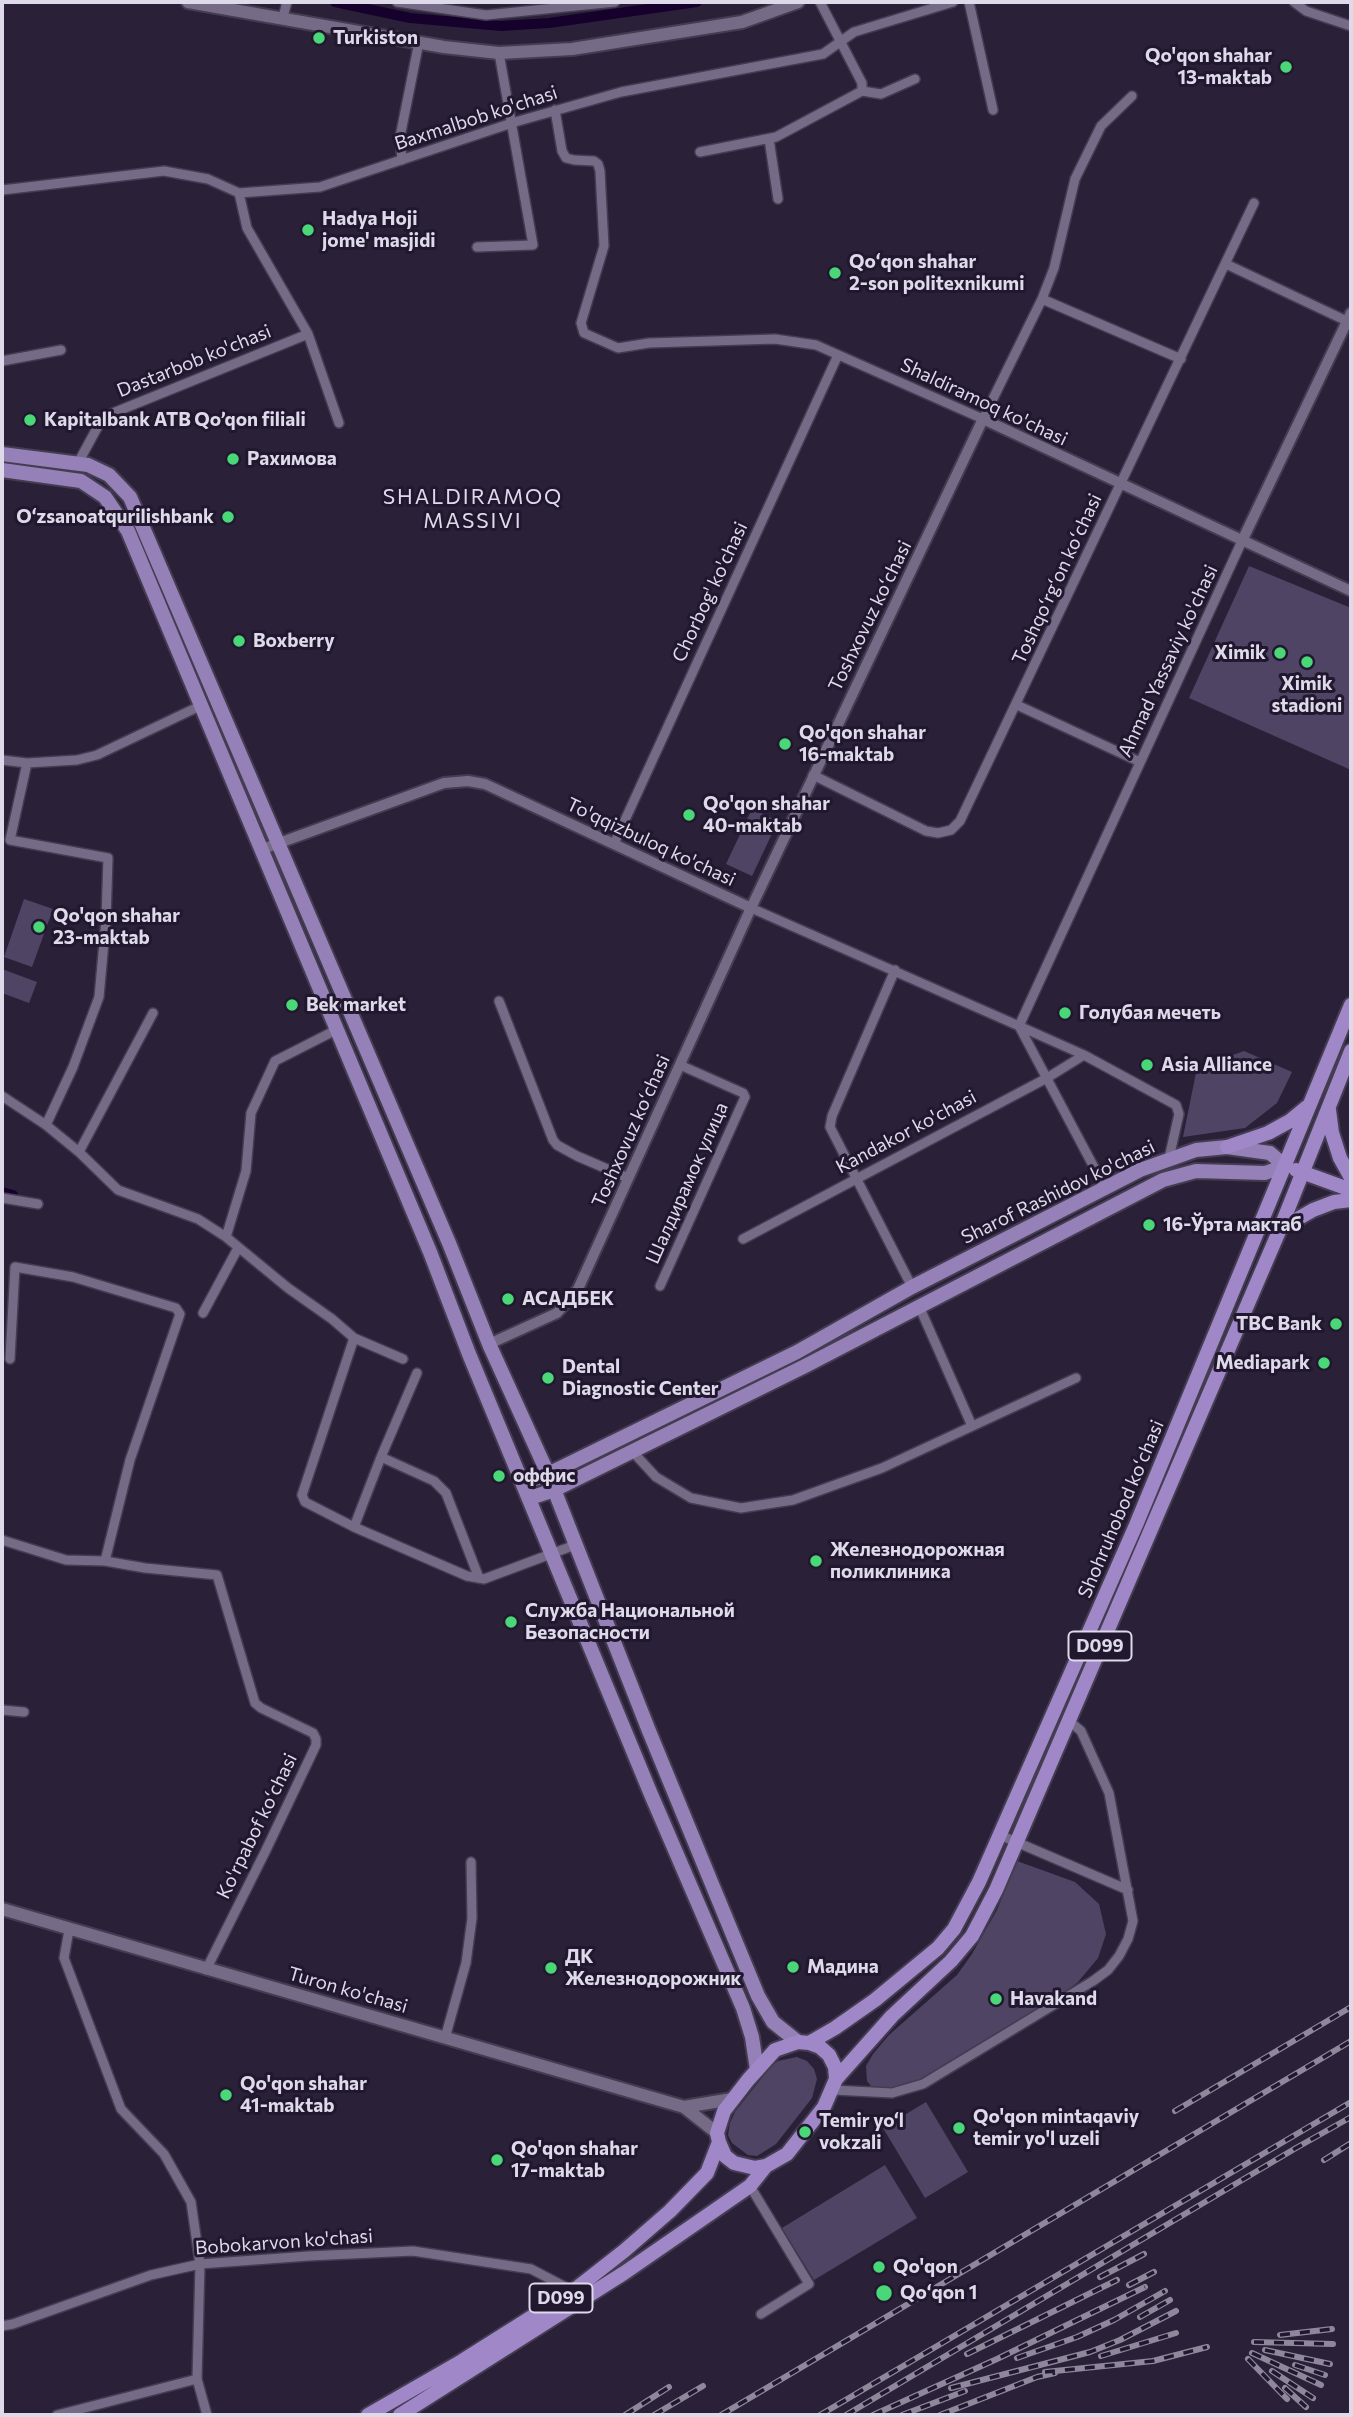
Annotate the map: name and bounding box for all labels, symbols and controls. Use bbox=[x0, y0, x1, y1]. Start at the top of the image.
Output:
place label: Turkiston bbox=[333, 27, 418, 49]
marker: Turkiston bbox=[311, 30, 327, 46]
place label: Qo'qon shahar 13-maktab bbox=[1145, 45, 1272, 89]
marker: Qo'qon shahar 13-maktab bbox=[1278, 59, 1294, 75]
street label: Baxmalbob ko'chasi bbox=[392, 81, 560, 155]
place label: Hadya Hoji jome' masjidi bbox=[322, 208, 436, 252]
marker: Hadya Hoji jome' masjidi bbox=[300, 222, 316, 238]
place label: Qoʻqon shahar 2-son politexnikumi bbox=[849, 251, 1024, 295]
marker: Qoʻqon shahar 2-son politexnikumi bbox=[827, 265, 843, 281]
street label: Dastarbob ko'chasi bbox=[114, 320, 274, 402]
street label: Shaldiramoq ko'chasi bbox=[897, 353, 1071, 451]
place label: Kapitalbank ATB Qo’qon filiali bbox=[44, 409, 306, 431]
marker: Kapitalbank ATB Qo’qon filiali bbox=[22, 412, 38, 428]
place label: Рахимова bbox=[247, 448, 337, 470]
marker: Рахимова bbox=[225, 451, 241, 467]
district label: SHALDIRAMOQ MASSIVI bbox=[384, 484, 562, 534]
street label: Toshqoʻrgʻon koʻchasi bbox=[1007, 490, 1107, 668]
place label: Oʻzsanoatqurilishbank bbox=[16, 506, 214, 528]
marker: Oʻzsanoatqurilishbank bbox=[220, 509, 236, 525]
street label: Chorbog' ko'chasi bbox=[668, 518, 752, 666]
street label: Toshxovuz koʻchasi bbox=[824, 537, 916, 695]
street label: Ahmad Yassaviy ko'chasi bbox=[1113, 561, 1223, 761]
place label: Boxberry bbox=[253, 630, 335, 652]
marker: Boxberry bbox=[231, 633, 247, 649]
place label: Ximik bbox=[1214, 642, 1266, 664]
marker: Ximik bbox=[1272, 645, 1288, 661]
marker: Ximik stadioni bbox=[1299, 654, 1315, 670]
place label: Ximik stadioni bbox=[1272, 673, 1342, 717]
place label: Qo'qon shahar 16-maktab bbox=[799, 722, 926, 766]
marker: Qo'qon shahar 16-maktab bbox=[777, 736, 793, 752]
street label: To'qqizbuloq ko'chasi bbox=[563, 793, 739, 891]
place label: Qo'qon shahar 40-maktab bbox=[703, 793, 830, 837]
marker: Qo'qon shahar 40-maktab bbox=[681, 807, 697, 823]
place label: Qo'qon shahar 23-maktab bbox=[53, 905, 180, 949]
marker: Qo'qon shahar 23-maktab bbox=[31, 919, 47, 935]
place label: Bek market bbox=[306, 994, 406, 1016]
marker: Bek market bbox=[284, 997, 300, 1013]
place label: Голубая мечеть bbox=[1079, 1002, 1221, 1024]
marker: Голубая мечеть bbox=[1057, 1005, 1073, 1021]
street label: Toshxovuz koʻchasi bbox=[587, 1051, 675, 1211]
place label: Asia Alliance bbox=[1161, 1054, 1272, 1076]
marker: Asia Alliance bbox=[1139, 1057, 1155, 1073]
street label: Kandakor ko'chasi bbox=[832, 1085, 980, 1179]
street label: Шалдирамок улица bbox=[641, 1099, 733, 1267]
street label: Sharof Rashidov ko'chasi bbox=[957, 1135, 1159, 1249]
place label: 16-Ўрта мактаб bbox=[1163, 1214, 1302, 1236]
marker: 16-Ўрта мактаб bbox=[1141, 1217, 1157, 1233]
place label: АСАДБЕК bbox=[522, 1288, 614, 1310]
marker: АСАДБЕК bbox=[500, 1291, 516, 1307]
place label: TBC Bank bbox=[1236, 1313, 1322, 1335]
marker: TBC Bank bbox=[1328, 1316, 1344, 1332]
place label: Mediapark bbox=[1215, 1352, 1310, 1374]
marker: Mediapark bbox=[1316, 1355, 1332, 1371]
place label: Dental Diagnostic Center bbox=[562, 1356, 719, 1400]
marker: Dental Diagnostic Center bbox=[540, 1370, 556, 1386]
street label: Shohruhobod koʻchasi bbox=[1073, 1417, 1169, 1601]
place label: оффис bbox=[513, 1465, 576, 1487]
marker: оффис bbox=[491, 1468, 507, 1484]
place label: Железнодорожная поликлиника bbox=[830, 1539, 1005, 1583]
marker: Железнодорожная поликлиника bbox=[808, 1553, 824, 1569]
place label: Служба Национальной Безопасности bbox=[525, 1600, 735, 1644]
marker: Служба Национальной Безопасности bbox=[503, 1614, 519, 1630]
road number: D099 bbox=[1068, 1632, 1132, 1660]
street label: Ko'rpabof koʻchasi bbox=[212, 1750, 302, 1902]
place label: ДК Железнодорожник bbox=[565, 1946, 741, 1990]
place label: Мадина bbox=[807, 1956, 879, 1978]
marker: Мадина bbox=[785, 1959, 801, 1975]
marker: ДК Железнодорожник bbox=[543, 1960, 559, 1976]
street label: Turon ko'chasi bbox=[286, 1962, 410, 2018]
place label: Havakand bbox=[1010, 1988, 1097, 2010]
marker: Havakand bbox=[988, 1991, 1004, 2007]
place label: Qo'qon shahar 41-maktab bbox=[240, 2073, 367, 2117]
marker: Qo'qon shahar 41-maktab bbox=[218, 2087, 234, 2103]
place label: Qo'qon mintaqaviy temir yo'l uzeli bbox=[973, 2106, 1139, 2150]
place label: Temir yo‘l vokzali bbox=[819, 2110, 904, 2154]
marker: Qo'qon mintaqaviy temir yo'l uzeli bbox=[951, 2120, 967, 2136]
marker: Temir yo‘l vokzali bbox=[797, 2124, 813, 2140]
place label: Qo'qon shahar 17-maktab bbox=[511, 2138, 638, 2182]
marker: Qo'qon shahar 17-maktab bbox=[489, 2152, 505, 2168]
street label: Bobokarvon ko'chasi bbox=[194, 2224, 374, 2260]
place label: Qo'qon bbox=[893, 2256, 958, 2278]
marker: Qo'qon bbox=[871, 2259, 887, 2275]
place label: Qoʻqon 1 bbox=[900, 2282, 977, 2304]
marker: Qoʻqon 1 bbox=[874, 2283, 894, 2303]
road number: D099 bbox=[530, 2284, 592, 2312]

